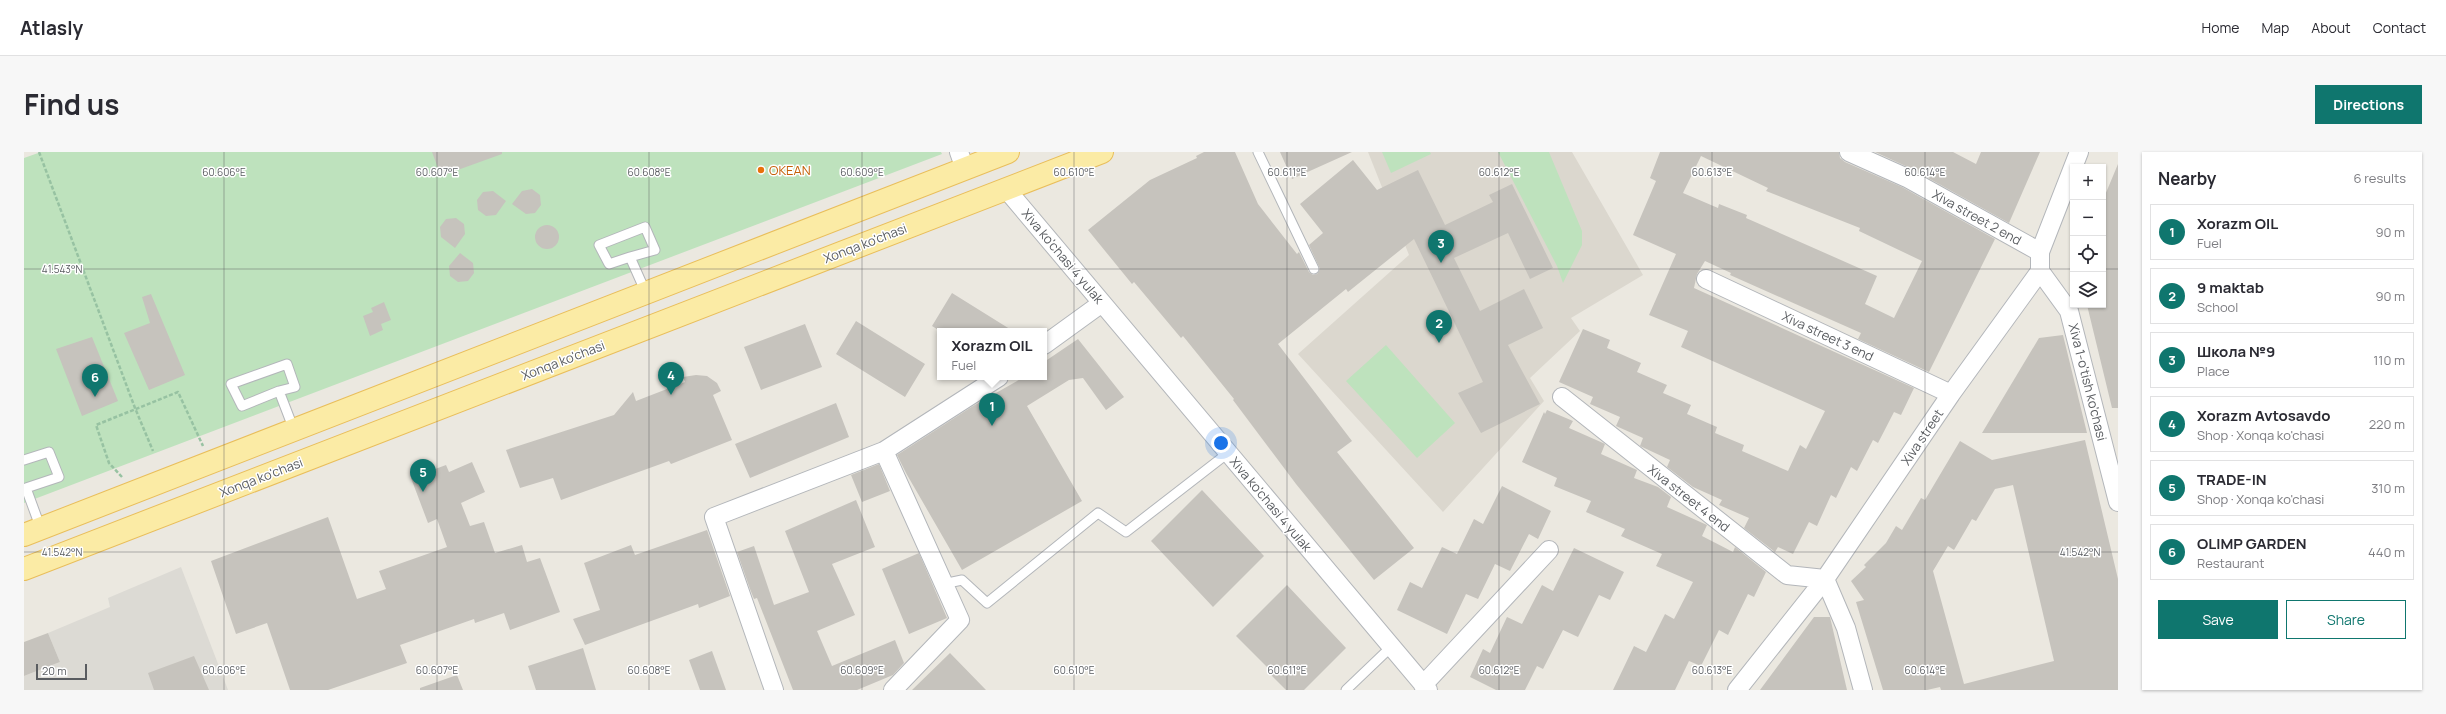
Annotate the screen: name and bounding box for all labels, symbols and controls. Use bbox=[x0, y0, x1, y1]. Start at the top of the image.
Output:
text: Atlasly bbox=[20, 15, 83, 41]
text: Home bbox=[2202, 18, 2239, 37]
text: Map bbox=[2261, 18, 2289, 37]
text: About bbox=[2311, 18, 2351, 37]
text: Contact bbox=[2373, 18, 2426, 37]
text: Find us bbox=[24, 85, 119, 123]
button: Directions bbox=[2315, 85, 2422, 124]
place label: OKEAN bbox=[769, 161, 811, 179]
map controls bbox=[2070, 164, 2106, 308]
button: + bbox=[2070, 164, 2106, 200]
text: 60.606°E bbox=[202, 165, 246, 179]
text: 60.607°E bbox=[416, 165, 458, 179]
text: 60.608°E bbox=[627, 165, 671, 179]
marker: OKEAN bbox=[756, 165, 766, 175]
text: 60.609°E bbox=[840, 165, 884, 179]
text: 60.610°E bbox=[1053, 165, 1095, 179]
text: 60.611°E bbox=[1268, 165, 1307, 179]
text: 60.612°E bbox=[1479, 165, 1520, 179]
text: 60.613°E bbox=[1692, 165, 1733, 179]
text: 60.614°E bbox=[1905, 165, 1946, 179]
text: Nearby bbox=[2158, 167, 2216, 190]
text: 6 results bbox=[2354, 169, 2406, 187]
street label: Xiva street 2 end bbox=[1929, 185, 2025, 249]
button: − bbox=[2070, 200, 2106, 236]
street label: Xiva ko'chasi 4 yulak bbox=[1018, 205, 1108, 308]
text: Xorazm OIL bbox=[2197, 213, 2278, 234]
street label: Xonqa ko'chasi bbox=[821, 219, 909, 267]
text: 1 bbox=[2169, 223, 2175, 241]
text: 90 m bbox=[2375, 223, 2405, 241]
pin: 3 bbox=[1428, 230, 1454, 263]
text: Fuel bbox=[2197, 234, 2222, 252]
button: locate bbox=[2070, 236, 2106, 272]
text: 41.543°N bbox=[42, 262, 82, 276]
button: layers bbox=[2070, 272, 2106, 308]
text: 9 maktab bbox=[2197, 277, 2264, 298]
text: 2 bbox=[2168, 287, 2176, 305]
text: 90 m bbox=[2375, 287, 2405, 305]
text: School bbox=[2197, 298, 2238, 316]
street label: Xiva street 3 end bbox=[1779, 307, 1877, 365]
pin: 2 bbox=[1426, 310, 1452, 343]
street label: Xiva 1-o'tish ko'chasi bbox=[2065, 321, 2111, 443]
popup bbox=[937, 328, 1047, 380]
text: Xorazm OIL bbox=[951, 335, 1033, 356]
street label: Xonqa ko'chasi bbox=[519, 336, 607, 384]
text: Школа №9 bbox=[2197, 341, 2275, 362]
text: 3 bbox=[2168, 351, 2176, 369]
text: 110 m bbox=[2373, 351, 2405, 369]
text: Fuel bbox=[951, 356, 976, 374]
pin: 4 bbox=[658, 362, 684, 395]
text: Place bbox=[2197, 362, 2230, 380]
pin: 6 bbox=[82, 364, 108, 397]
pin: 1 bbox=[979, 393, 1005, 426]
street label: Xiva street bbox=[1897, 405, 1947, 469]
text: Xorazm Avtosavdo bbox=[2197, 405, 2331, 426]
text: 4 bbox=[2168, 415, 2176, 433]
text: 220 m bbox=[2369, 415, 2405, 433]
text: Shop · Xonqa ko'chasi bbox=[2197, 426, 2324, 444]
your location bbox=[1211, 433, 1231, 453]
street label: Xonqa ko'chasi bbox=[217, 453, 305, 501]
street label: Xiva ko'chasi 4 yulak bbox=[1226, 453, 1316, 556]
pin: 5 bbox=[410, 459, 436, 492]
street label: Xiva street 4 end bbox=[1644, 460, 1734, 536]
text: TRADE-IN bbox=[2197, 469, 2267, 490]
text: 5 bbox=[2168, 479, 2176, 497]
text: 310 m bbox=[2371, 479, 2405, 497]
text: Shop · Xonqa ko'chasi bbox=[2197, 490, 2324, 508]
text: OLIMP GARDEN bbox=[2197, 533, 2307, 554]
text: 6 bbox=[2168, 543, 2176, 561]
text: 440 m bbox=[2368, 543, 2405, 561]
text: 41.542°N bbox=[42, 545, 82, 559]
text: 41.542°N bbox=[2060, 545, 2100, 559]
text: Restaurant bbox=[2197, 554, 2264, 572]
button: Save bbox=[2158, 600, 2278, 639]
button: Share bbox=[2286, 600, 2406, 639]
scale bar bbox=[36, 662, 87, 681]
text: 20 m bbox=[42, 663, 67, 678]
text: 60.606°E bbox=[202, 663, 246, 677]
text: 60.607°E bbox=[416, 663, 458, 677]
text: 60.608°E bbox=[627, 663, 671, 677]
text: 60.609°E bbox=[840, 663, 884, 677]
text: 60.610°E bbox=[1053, 663, 1095, 677]
text: 60.611°E bbox=[1268, 663, 1307, 677]
text: 60.612°E bbox=[1479, 663, 1520, 677]
text: 60.613°E bbox=[1692, 663, 1733, 677]
text: 60.614°E bbox=[1905, 663, 1946, 677]

